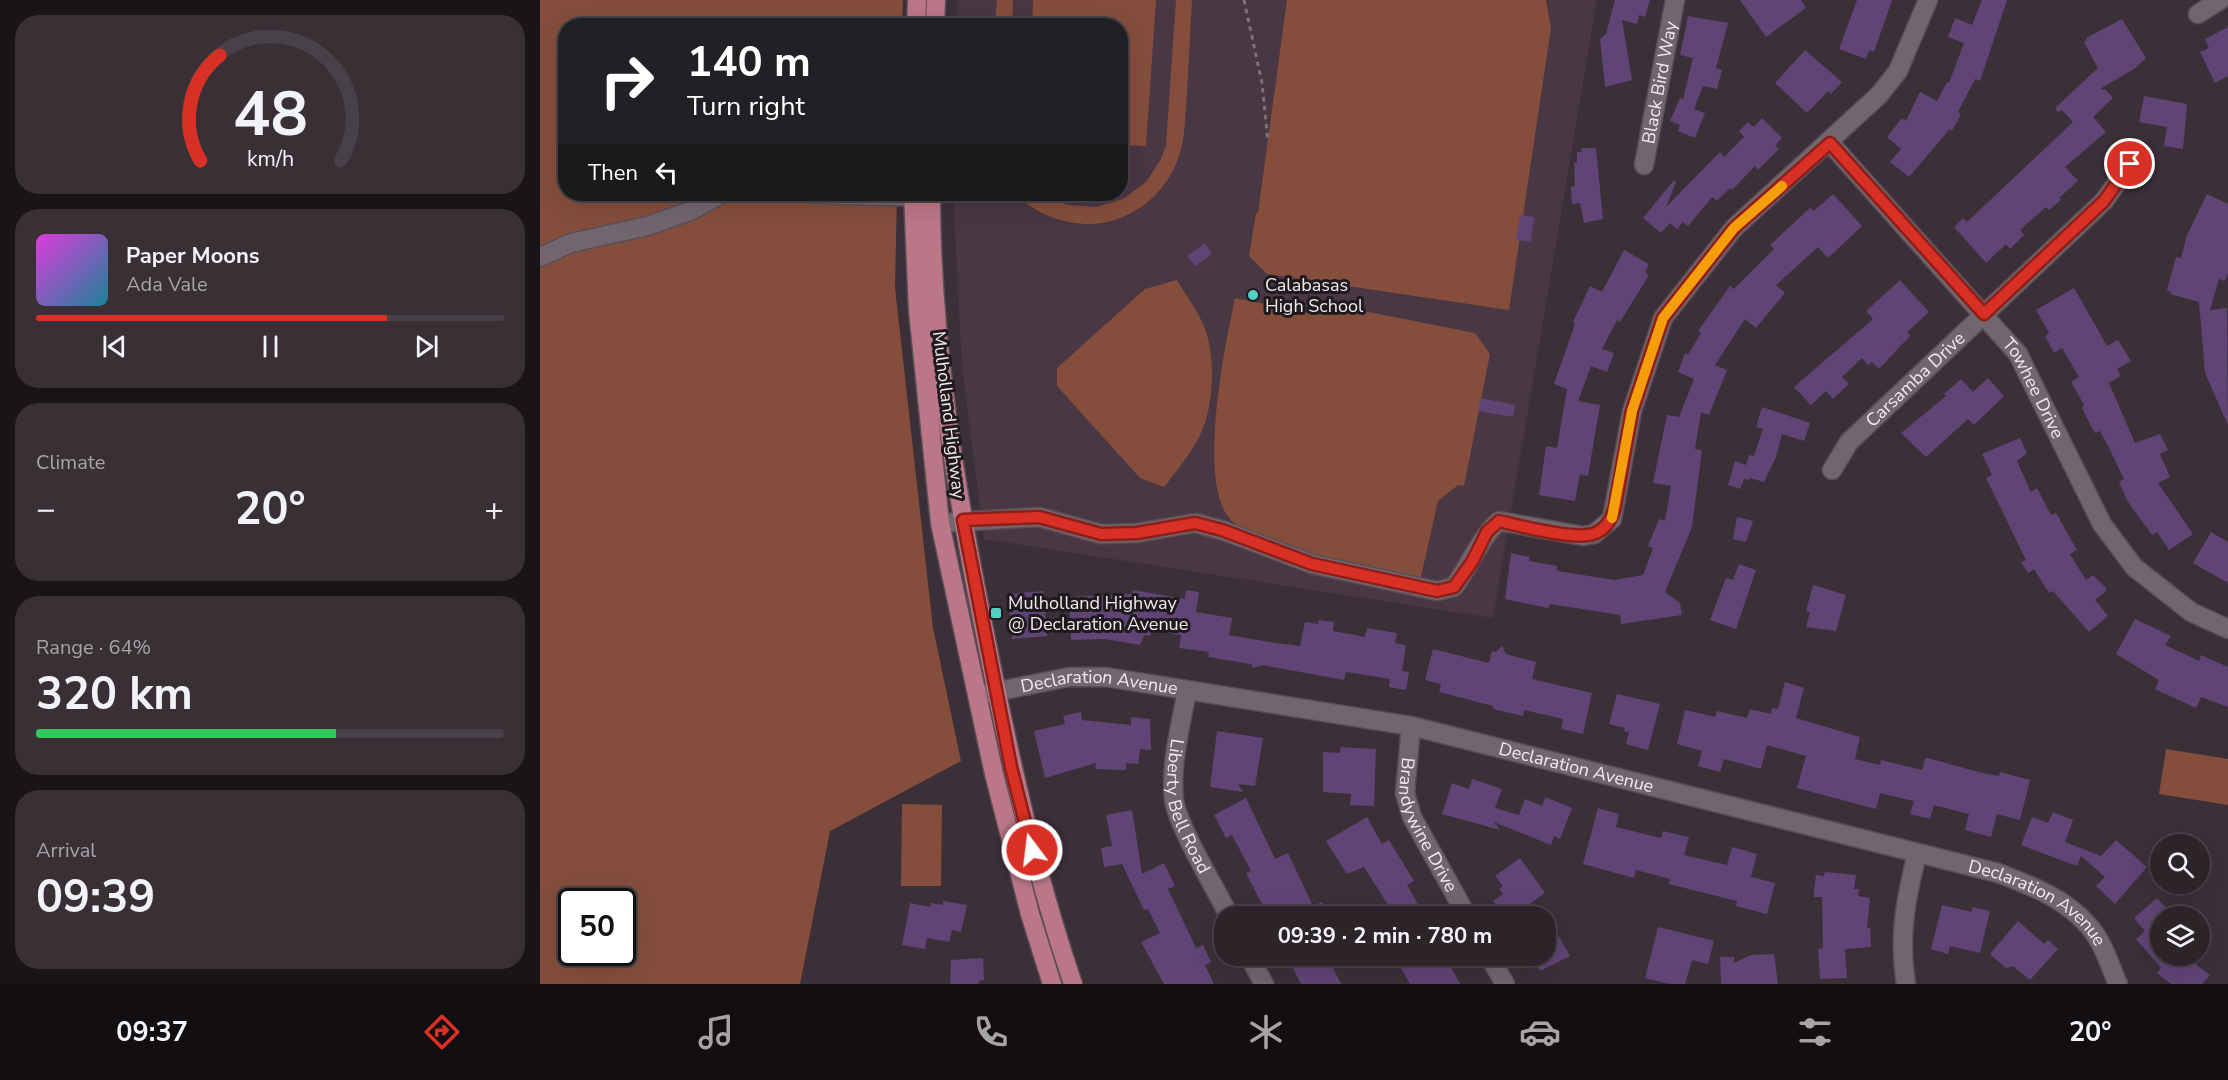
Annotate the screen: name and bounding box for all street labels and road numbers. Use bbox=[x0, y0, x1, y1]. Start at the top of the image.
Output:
street label: Black Bird Way bbox=[1636, 18, 1683, 146]
street label: Carsamba Drive bbox=[1860, 326, 1970, 432]
street label: Mulholland Highway bbox=[927, 330, 971, 501]
street label: Towhee Drive bbox=[1997, 332, 2070, 443]
street label: Declaration Avenue bbox=[1018, 665, 1180, 700]
street label: Declaration Avenue bbox=[1496, 736, 1656, 798]
street label: Liberty Bell Road bbox=[1161, 737, 1216, 878]
street label: Brandywine Drive bbox=[1393, 756, 1463, 896]
street label: Declaration Avenue bbox=[1966, 854, 2112, 950]

